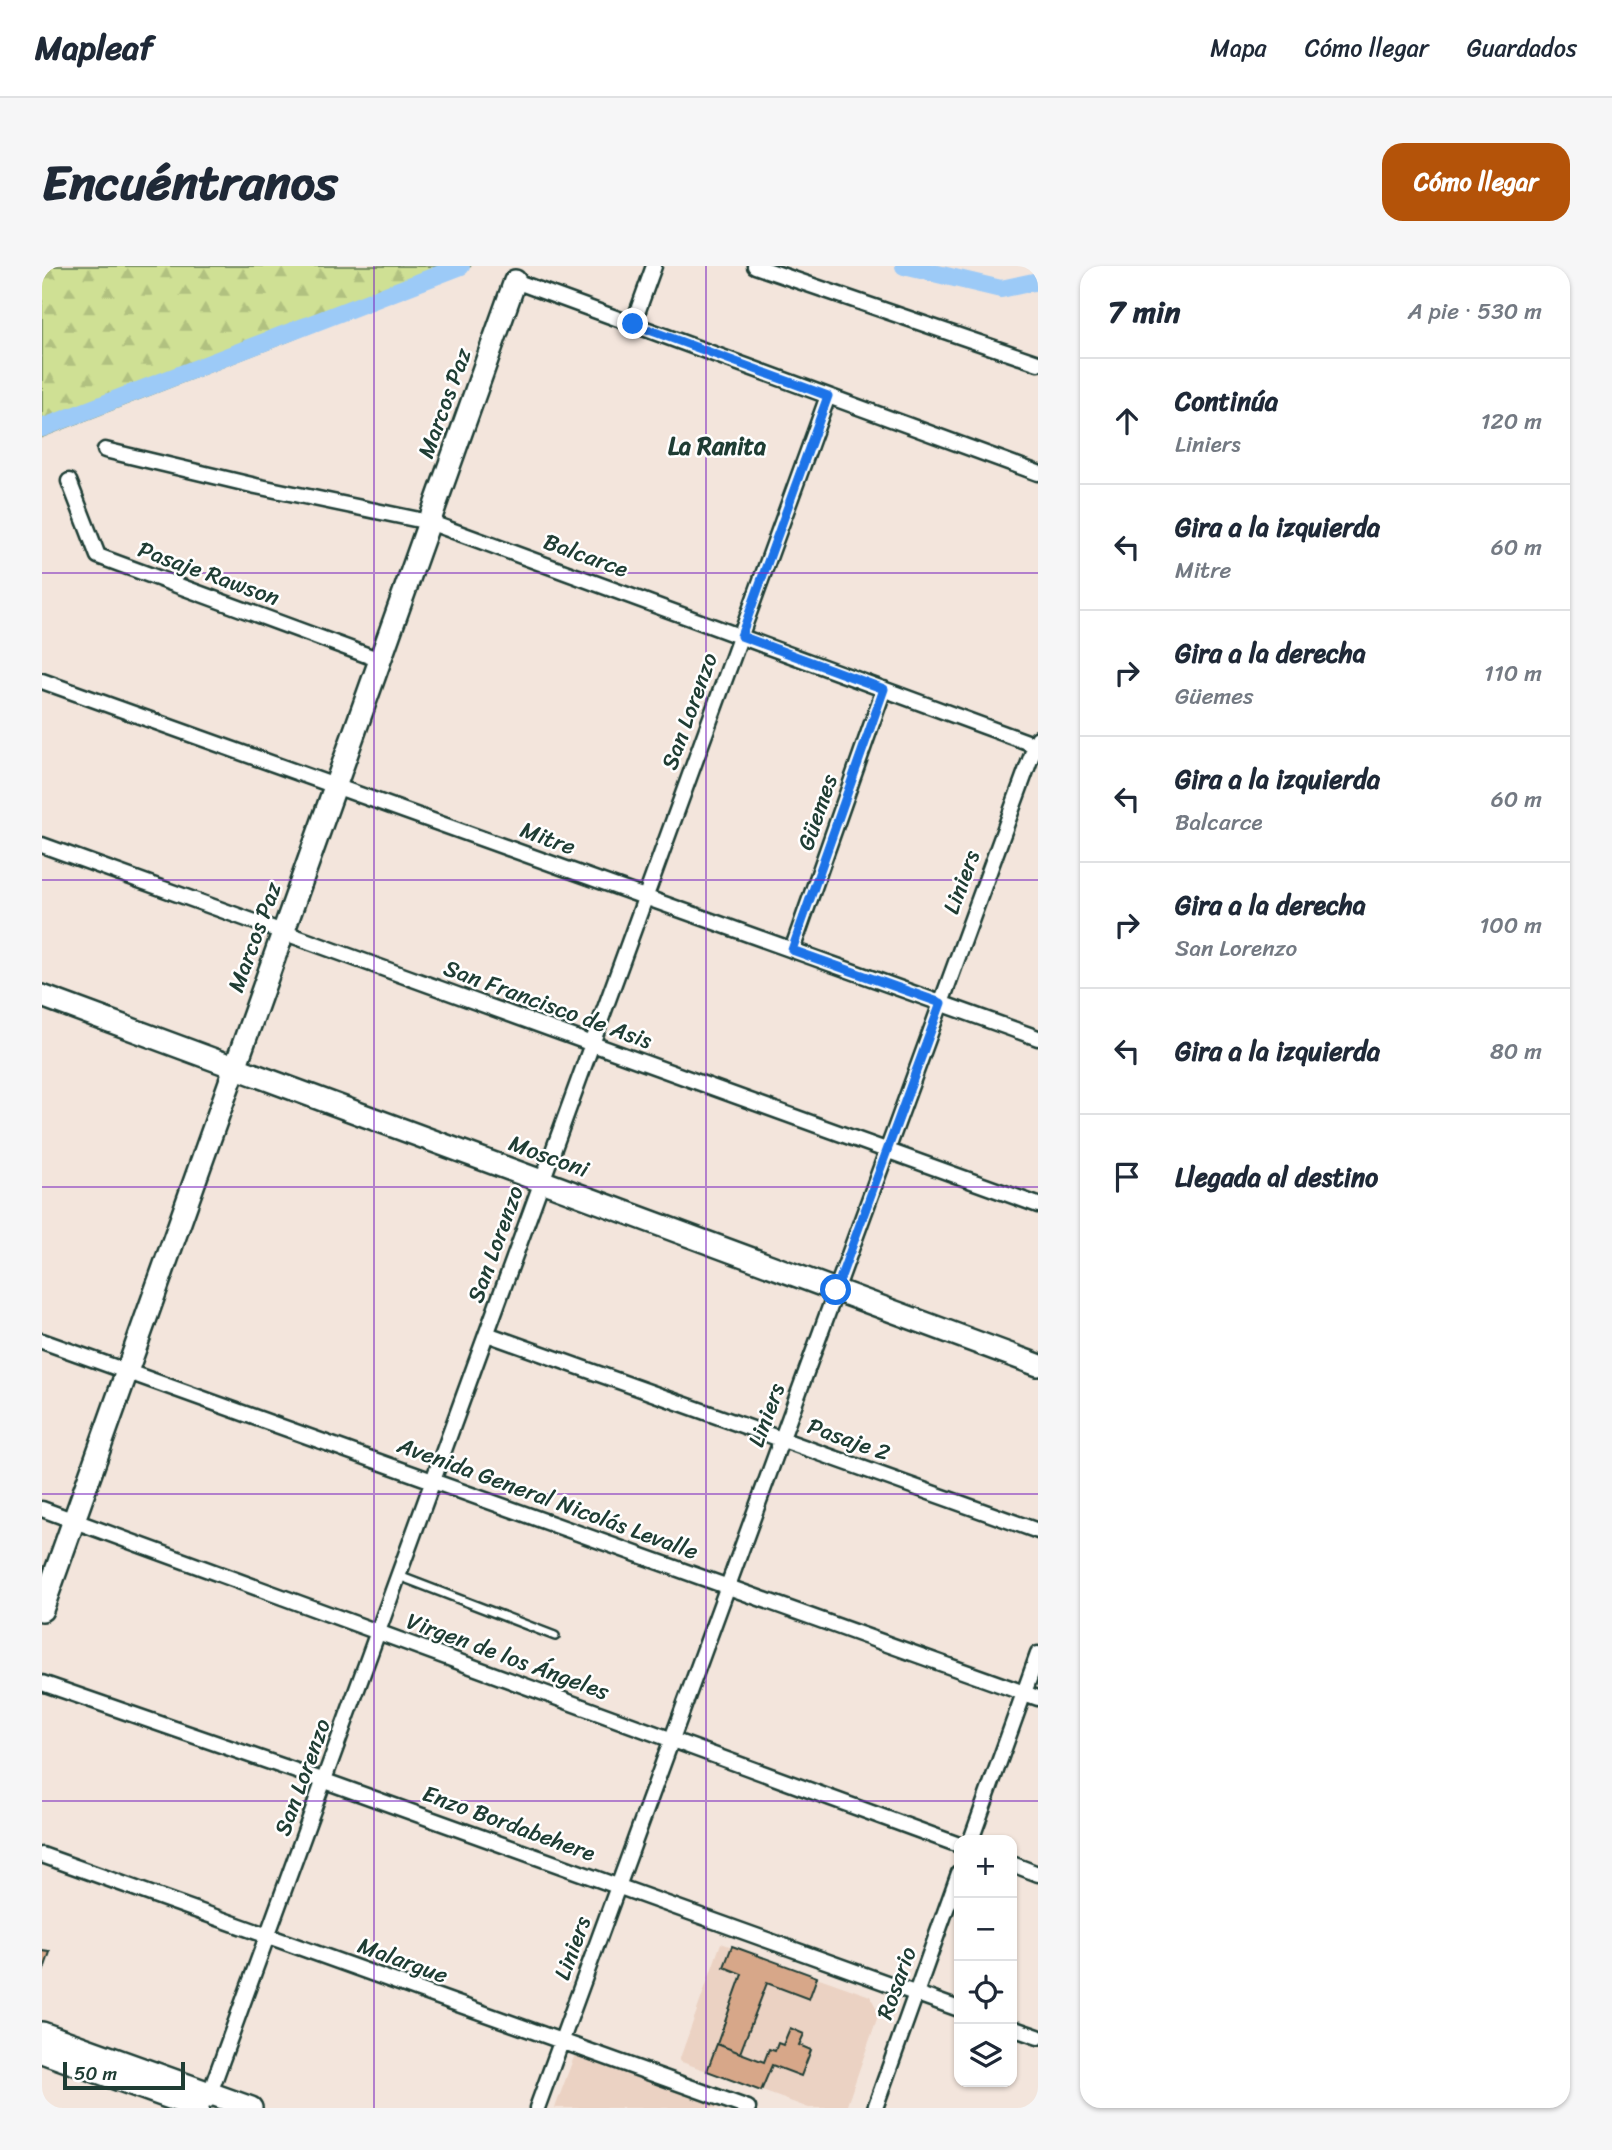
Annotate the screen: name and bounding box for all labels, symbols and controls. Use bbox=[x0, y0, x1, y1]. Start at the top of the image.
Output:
text: Mapleaf bbox=[35, 19, 153, 77]
text: Mapa bbox=[1210, 27, 1267, 69]
text: Cómo llegar bbox=[1305, 27, 1429, 69]
text: Guardados bbox=[1467, 27, 1577, 69]
text: Encuéntranos bbox=[42, 139, 338, 226]
button: Cómo llegar bbox=[1382, 143, 1570, 221]
text: 7 min bbox=[1108, 285, 1180, 339]
text: A pie · 530 m bbox=[1408, 291, 1542, 332]
route end bbox=[617, 308, 648, 339]
street label: Marcos Paz bbox=[406, 341, 484, 464]
text: Continúa bbox=[1175, 378, 1278, 424]
text: 120 m bbox=[1481, 401, 1542, 442]
icon: ahead bbox=[1108, 402, 1146, 440]
text: Liniers bbox=[1175, 424, 1241, 465]
district label: La Ranita bbox=[668, 425, 766, 467]
text: Gira a la izquierda bbox=[1175, 504, 1380, 550]
street label: Balcarce bbox=[538, 521, 634, 590]
text: 60 m bbox=[1491, 527, 1542, 568]
icon: left bbox=[1108, 528, 1146, 566]
street label: Pasaje Rawson bbox=[132, 529, 285, 618]
text: Mitre bbox=[1175, 550, 1231, 591]
text: Gira a la derecha bbox=[1175, 630, 1366, 676]
street label: San Lorenzo bbox=[649, 646, 730, 776]
text: 110 m bbox=[1484, 653, 1542, 694]
icon: right bbox=[1108, 654, 1146, 692]
text: Güemes bbox=[1175, 676, 1254, 717]
text: Gira a la izquierda bbox=[1175, 756, 1380, 802]
street label: Güemes bbox=[785, 768, 850, 856]
text: 60 m bbox=[1491, 779, 1542, 820]
icon: left bbox=[1108, 780, 1146, 818]
text: Balcarce bbox=[1175, 802, 1263, 843]
street label: Mitre bbox=[514, 810, 582, 867]
street label: Liniers bbox=[931, 844, 992, 920]
street label: Marcos Paz bbox=[216, 875, 294, 998]
text: Gira a la derecha bbox=[1175, 882, 1366, 928]
text: 100 m bbox=[1479, 905, 1542, 946]
icon: right bbox=[1108, 906, 1146, 944]
text: San Lorenzo bbox=[1175, 928, 1297, 969]
street label: San Francisco de Asis bbox=[438, 948, 658, 1061]
text: Gira a la izquierda bbox=[1175, 1028, 1380, 1074]
text: 80 m bbox=[1490, 1031, 1542, 1072]
icon: left bbox=[1108, 1032, 1146, 1070]
street label: Mosconi bbox=[503, 1123, 595, 1190]
text: Llegada al destino bbox=[1175, 1154, 1378, 1200]
icon: arrive bbox=[1108, 1158, 1146, 1196]
street label: San Lorenzo bbox=[455, 1179, 536, 1309]
route start bbox=[820, 1274, 851, 1305]
street label: Liniers bbox=[736, 1377, 797, 1453]
street label: Pasaje 2 bbox=[802, 1406, 896, 1473]
street label: Avenida General Nicolás Levalle bbox=[391, 1425, 704, 1572]
street label: Virgen de los Ángeles bbox=[401, 1601, 615, 1712]
street label: San Lorenzo bbox=[262, 1712, 343, 1842]
street label: Enzo Bordabehere bbox=[417, 1773, 601, 1874]
map controls bbox=[954, 1835, 1017, 2087]
button: + bbox=[954, 1835, 1017, 1898]
button: − bbox=[954, 1898, 1017, 1961]
street label: Liniers bbox=[542, 1910, 603, 1986]
street label: Malargue bbox=[352, 1925, 454, 1996]
street label: Rosario bbox=[864, 1941, 929, 2026]
button: locate bbox=[954, 1961, 1017, 2024]
button: layers bbox=[954, 2024, 1017, 2087]
text: 50 m bbox=[74, 2057, 117, 2090]
scale bar bbox=[63, 2059, 186, 2091]

